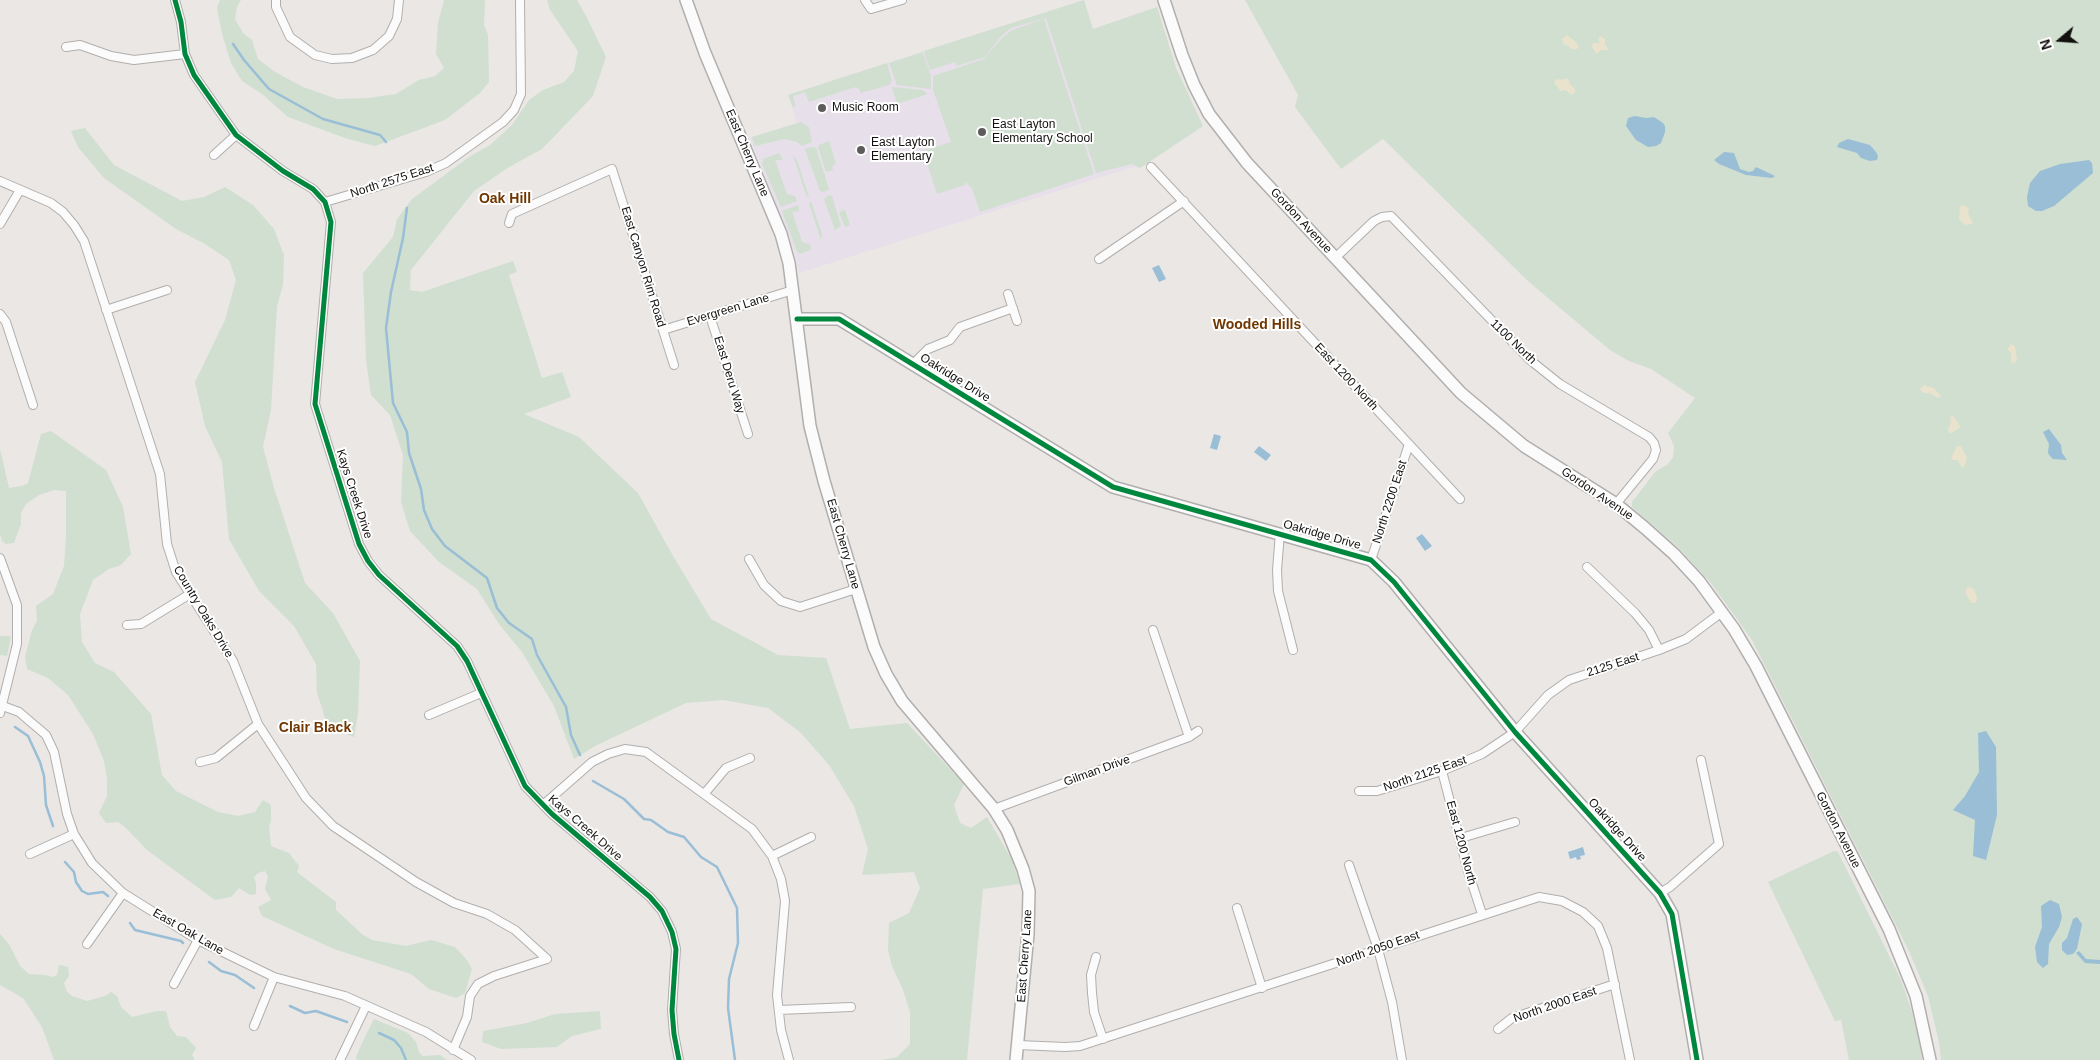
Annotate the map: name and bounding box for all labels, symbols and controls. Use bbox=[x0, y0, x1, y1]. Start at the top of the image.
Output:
north arrow bbox=[2035, 15, 2085, 65]
text: N bbox=[2037, 37, 2055, 52]
place label: Music Room bbox=[832, 101, 899, 115]
marker: Music Room bbox=[816, 102, 828, 114]
street label: East Cherry Lane bbox=[722, 107, 772, 199]
place label: East Layton Elementary School bbox=[992, 118, 1093, 146]
marker: East Layton Elementary School bbox=[976, 126, 988, 138]
place label: East Layton Elementary bbox=[871, 136, 934, 164]
marker: East Layton Elementary bbox=[855, 144, 867, 156]
street label: North 2575 East bbox=[349, 161, 435, 201]
street label: Gordon Avenue bbox=[1267, 185, 1335, 257]
district label: Oak Hill bbox=[479, 191, 531, 207]
street label: East Canyon Rim Road bbox=[618, 205, 668, 329]
street label: Evergreen Lane bbox=[685, 291, 771, 329]
district label: Wooded Hills bbox=[1213, 317, 1301, 333]
street label: 1100 North bbox=[1487, 317, 1539, 367]
street label: East Deru Way bbox=[710, 335, 748, 415]
street label: East 1200 North bbox=[1311, 340, 1381, 414]
street label: Oakridge Drive bbox=[917, 351, 993, 405]
street label: Kays Creek Drive bbox=[333, 447, 375, 541]
street label: North 2200 East bbox=[1370, 459, 1410, 545]
street label: Gordon Avenue bbox=[1558, 465, 1636, 523]
street label: East Cherry Lane bbox=[823, 497, 863, 591]
street label: Oakridge Drive bbox=[1282, 517, 1362, 553]
street label: Country Oaks Drive bbox=[170, 563, 236, 661]
street label: 2125 East bbox=[1585, 650, 1641, 680]
district label: Clair Black bbox=[279, 720, 351, 736]
street label: Gilman Drive bbox=[1062, 752, 1132, 790]
street label: North 2125 East bbox=[1382, 753, 1468, 795]
street label: Gordon Avenue bbox=[1813, 789, 1863, 871]
street label: Kays Creek Drive bbox=[545, 792, 625, 864]
street label: Oakridge Drive bbox=[1585, 795, 1649, 865]
street label: East 1200 North bbox=[1443, 799, 1479, 887]
street label: East Oak Lane bbox=[150, 906, 226, 958]
street label: East Cherry Lane bbox=[1015, 909, 1035, 1003]
street label: North 2050 East bbox=[1335, 928, 1421, 970]
street label: North 2000 East bbox=[1512, 984, 1598, 1026]

